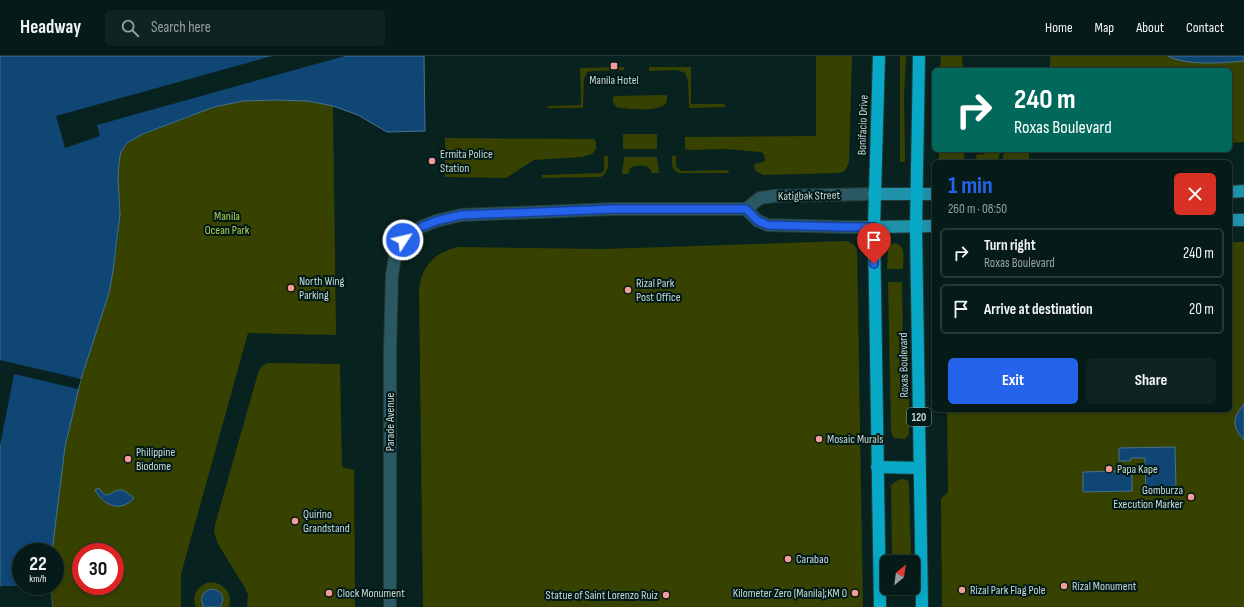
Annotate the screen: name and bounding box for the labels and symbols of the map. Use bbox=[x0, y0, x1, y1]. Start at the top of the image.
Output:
marker: Manila Hotel bbox=[609, 61, 619, 71]
place label: Manila Hotel bbox=[589, 73, 639, 88]
street label: Bonifacio Drive bbox=[854, 94, 872, 156]
place label: Ermita Police Station bbox=[440, 147, 493, 176]
marker: Ermita Police Station bbox=[427, 156, 437, 166]
street label: Katigbak Street bbox=[778, 188, 840, 204]
park label: Manila Ocean Park bbox=[205, 209, 250, 238]
position arrow bbox=[382, 219, 424, 261]
pin bbox=[857, 223, 891, 264]
place label: North Wing Parking bbox=[299, 274, 345, 303]
place label: Rizal Park Post Office bbox=[636, 276, 681, 305]
marker: North Wing Parking bbox=[286, 283, 296, 293]
marker: Rizal Park Post Office bbox=[623, 285, 633, 295]
street label: Roxas Boulevard bbox=[896, 332, 912, 398]
street label: Parade Avenue bbox=[383, 393, 398, 451]
road number: 120 bbox=[907, 408, 931, 426]
place label: Mosaic Murals bbox=[827, 432, 884, 447]
marker: Mosaic Murals bbox=[814, 434, 824, 444]
place label: Philippine Biodome bbox=[136, 445, 175, 474]
marker: Philippine Biodome bbox=[123, 454, 133, 464]
place label: Papa Kape bbox=[1117, 462, 1158, 477]
marker: Papa Kape bbox=[1104, 464, 1114, 474]
place label: Gomburza Execution Marker bbox=[1113, 483, 1184, 512]
marker: Gomburza Execution Marker bbox=[1186, 492, 1196, 502]
place label: Quirino Grandstand bbox=[303, 507, 350, 536]
marker: Quirino Grandstand bbox=[290, 516, 300, 526]
speed limit sign: 30 bbox=[72, 543, 124, 595]
place label: Carabao bbox=[796, 552, 829, 567]
marker: Carabao bbox=[783, 554, 793, 564]
north arrow bbox=[880, 555, 920, 595]
place label: Rizal Monument bbox=[1072, 579, 1137, 594]
marker: Rizal Monument bbox=[1059, 581, 1069, 591]
place label: Rizal Park Flag Pole bbox=[970, 583, 1046, 598]
marker: Rizal Park Flag Pole bbox=[957, 585, 967, 595]
place label: Clock Monument bbox=[337, 586, 405, 601]
place label: Kilometer Zero (Manila);KM 0 bbox=[733, 586, 847, 601]
marker: Clock Monument bbox=[324, 588, 334, 598]
place label: Statue of Saint Lorenzo Ruiz bbox=[546, 588, 659, 603]
marker: Kilometer Zero (Manila);KM 0 bbox=[850, 588, 860, 598]
marker: Statue of Saint Lorenzo Ruiz bbox=[661, 590, 671, 600]

